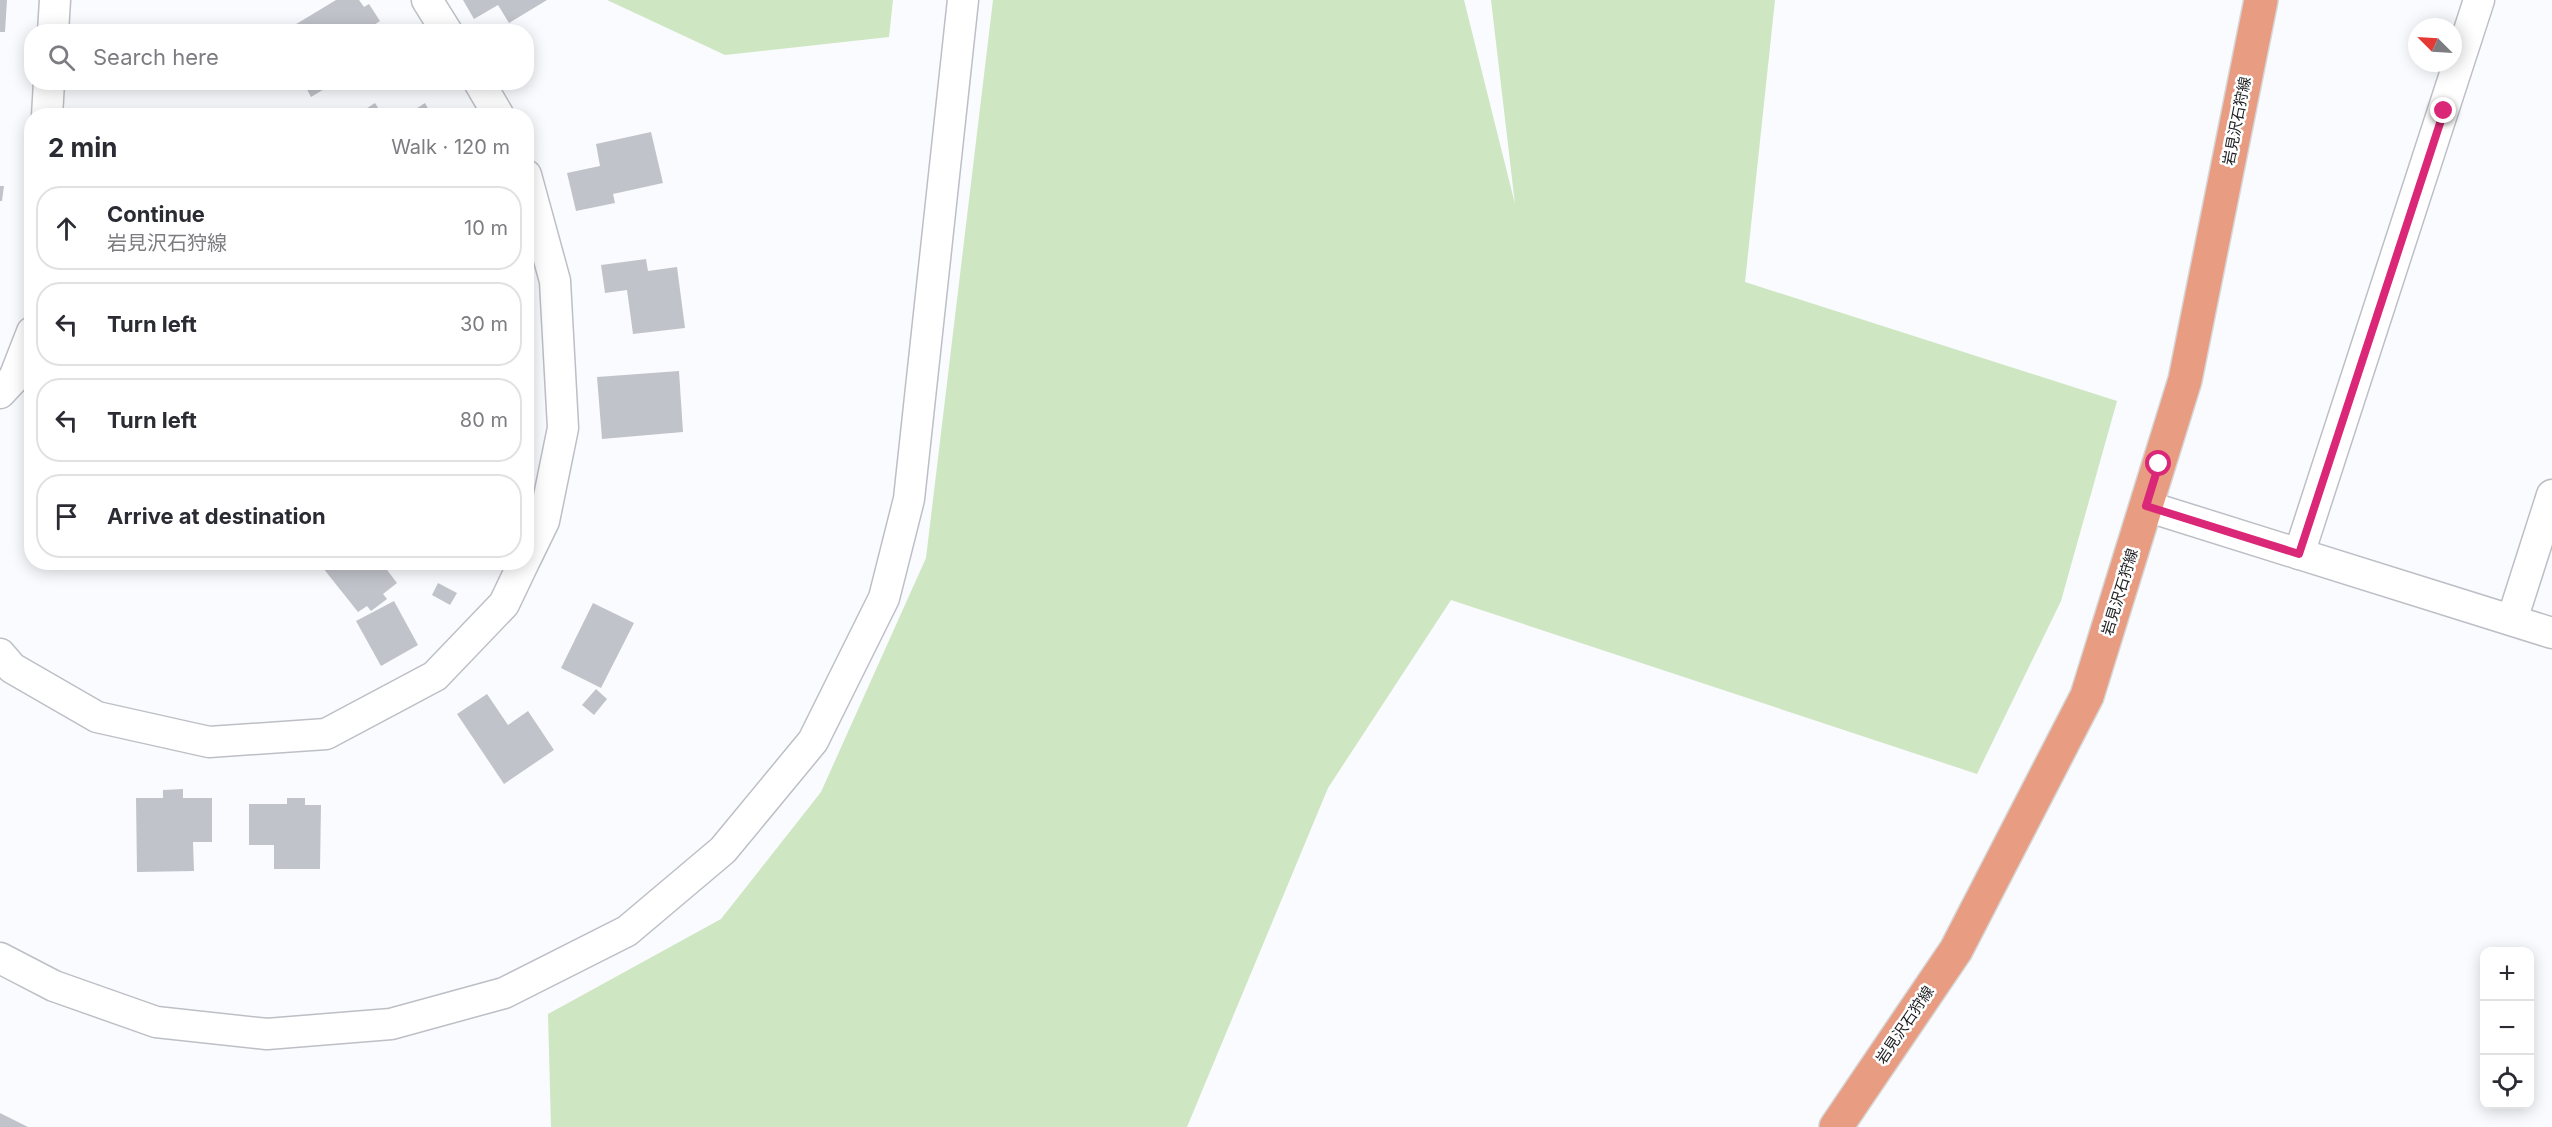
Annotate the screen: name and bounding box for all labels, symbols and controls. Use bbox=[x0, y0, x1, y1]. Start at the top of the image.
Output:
north arrow bbox=[2408, 18, 2462, 72]
search box bbox=[24, 24, 534, 90]
icon: search bbox=[45, 41, 78, 74]
text: Search here bbox=[93, 44, 219, 70]
street label: 岩見沢石狩線 bbox=[2219, 75, 2254, 167]
route end bbox=[2430, 97, 2456, 123]
text: 2 min bbox=[48, 132, 118, 163]
text: Walk · 120 m bbox=[391, 135, 510, 159]
text: Continue bbox=[107, 201, 205, 227]
icon: ahead bbox=[50, 212, 83, 245]
text: 10 m bbox=[464, 216, 508, 240]
text: 岩見沢石狩線 bbox=[107, 231, 227, 255]
icon: left bbox=[50, 308, 83, 341]
text: Turn left bbox=[107, 311, 197, 337]
text: 30 m bbox=[460, 312, 508, 336]
icon: left bbox=[50, 404, 83, 437]
text: Turn left bbox=[107, 407, 197, 433]
text: 80 m bbox=[460, 408, 508, 432]
route start bbox=[2145, 450, 2171, 476]
icon: arrive bbox=[50, 500, 83, 533]
text: Arrive at destination bbox=[107, 503, 326, 529]
street label: 岩見沢石狩線 bbox=[2097, 546, 2142, 638]
map controls bbox=[2480, 947, 2534, 1109]
button: + bbox=[2480, 947, 2534, 1001]
street label: 岩見沢石狩線 bbox=[1872, 982, 1938, 1067]
button: − bbox=[2480, 1001, 2534, 1055]
button: locate bbox=[2480, 1055, 2534, 1109]

